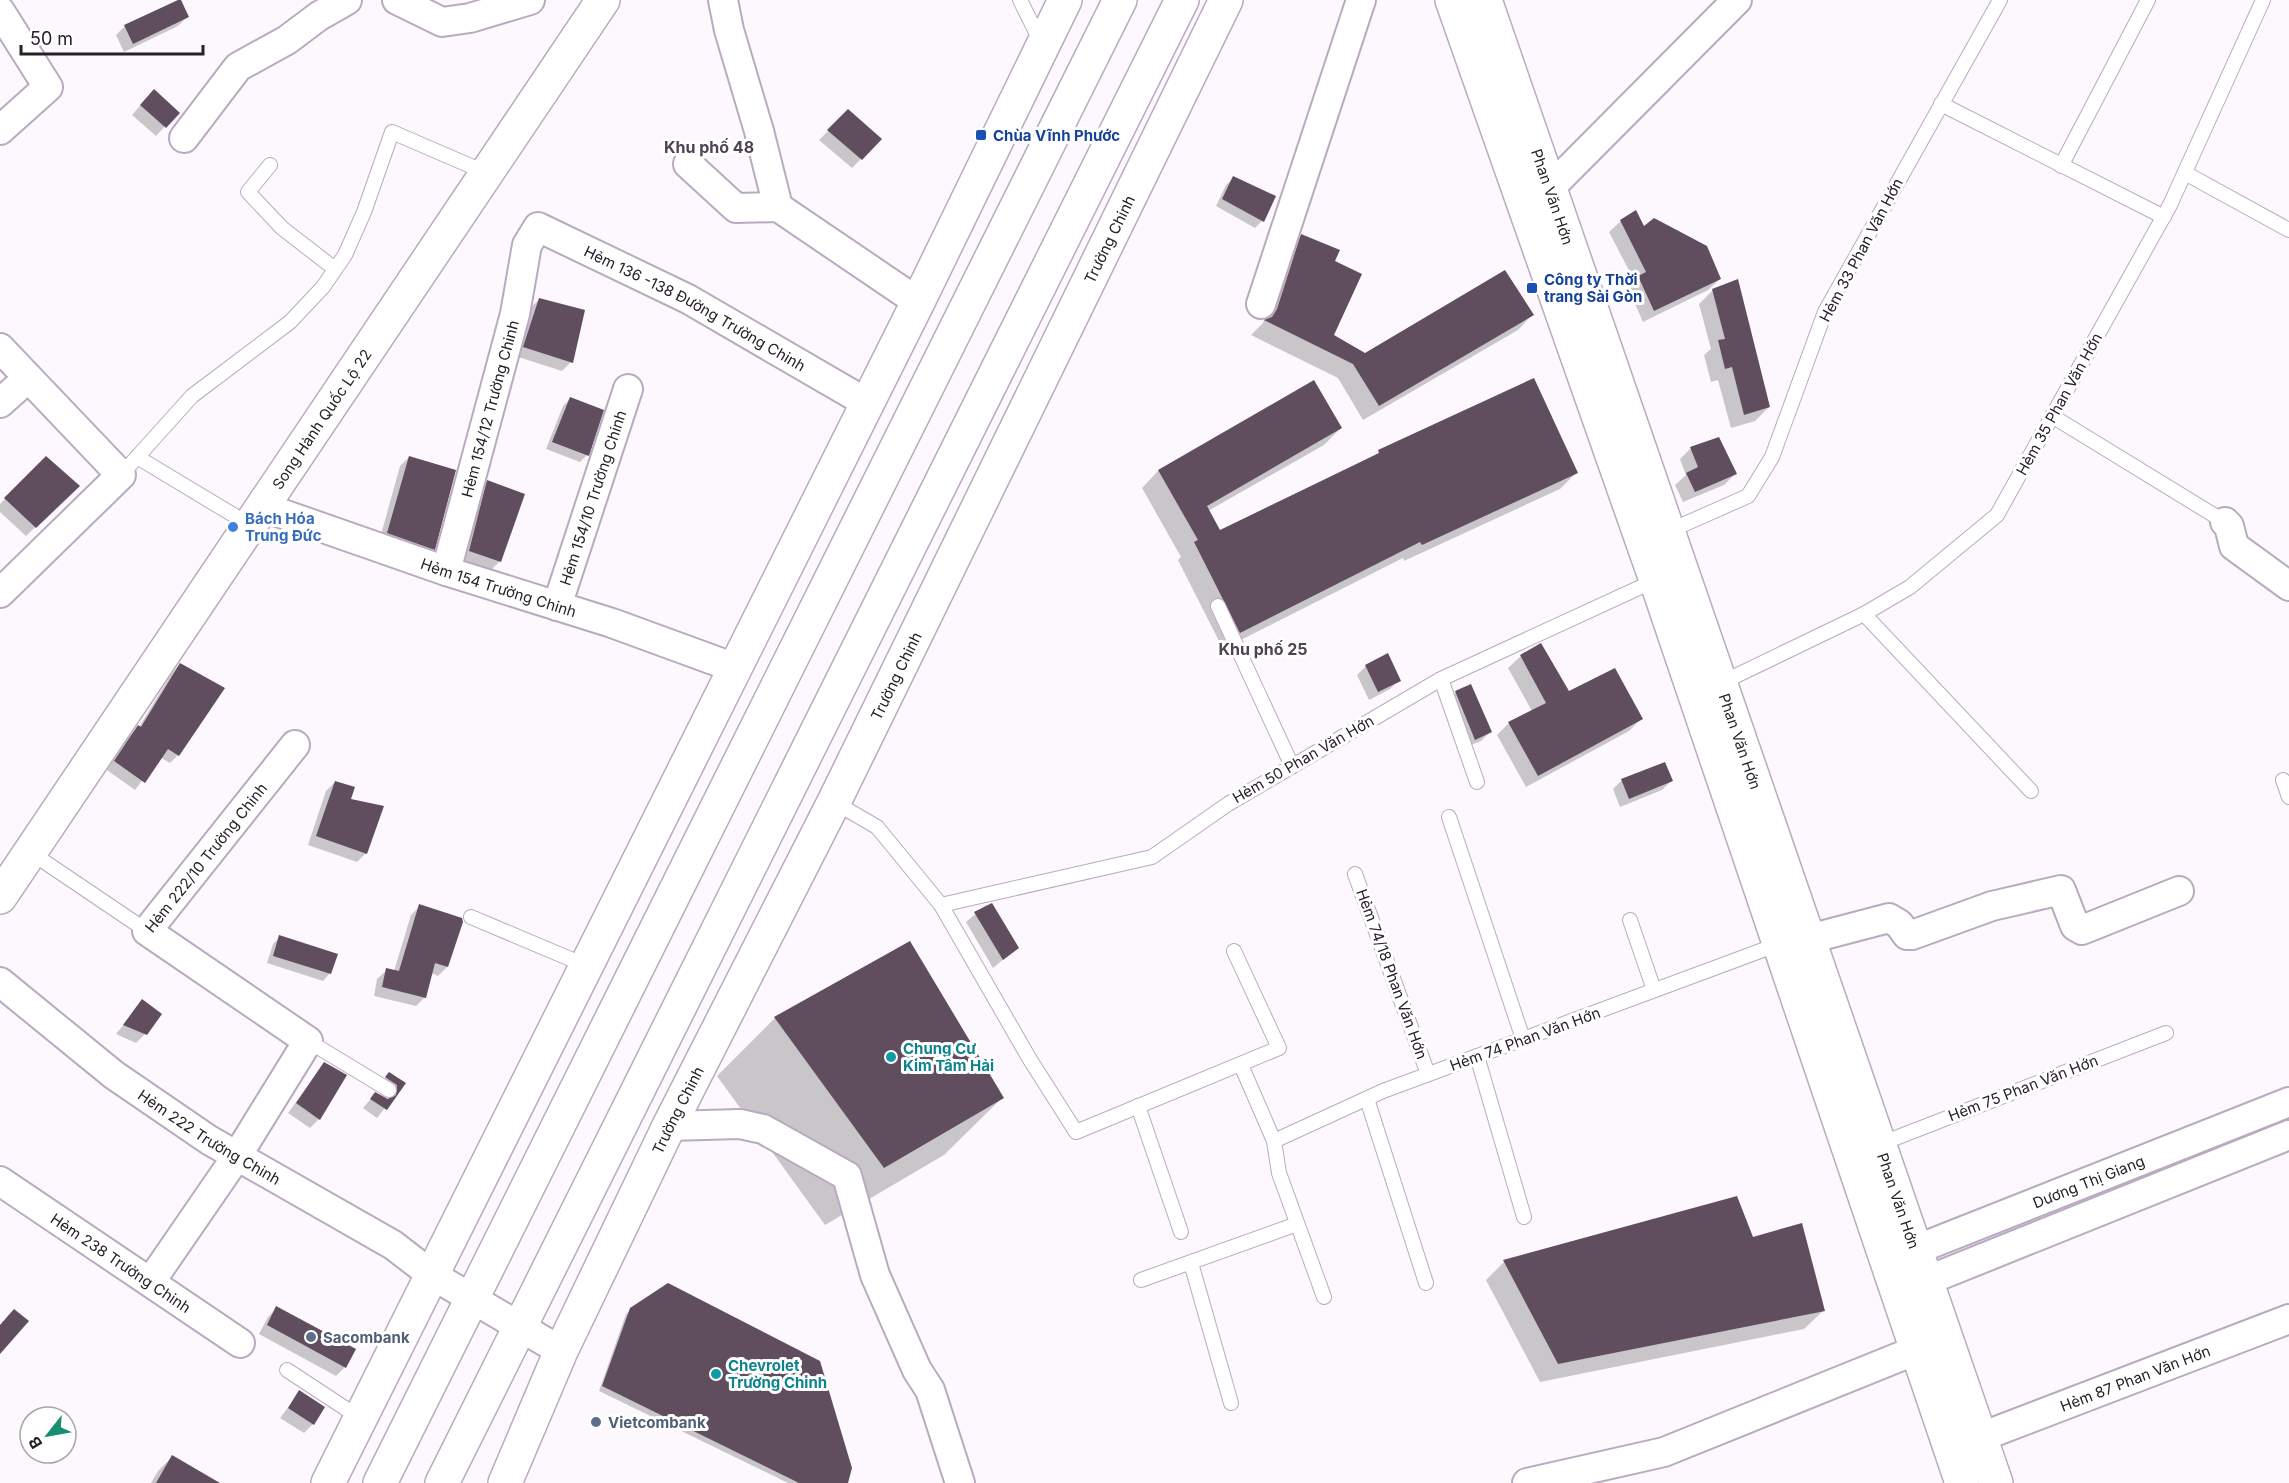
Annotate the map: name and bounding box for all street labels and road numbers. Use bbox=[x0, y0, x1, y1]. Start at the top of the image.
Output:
street label: Phan Văn Hớn bbox=[1527, 146, 1578, 247]
street label: Hẻm 33 Phan Văn Hớn bbox=[1815, 175, 1907, 325]
street label: Trường Chinh bbox=[1080, 192, 1139, 286]
street label: Hẻm 136 -138 Đường Trường Chinh bbox=[581, 241, 809, 375]
street label: Hẻm 154/12 Trường Chinh bbox=[457, 318, 522, 500]
street label: Hẻm 35 Phan Văn Hớn bbox=[2012, 329, 2106, 479]
street label: Song Hành Quốc Lộ 22 bbox=[268, 345, 375, 493]
street label: Hẻm 154/10 Trường Chinh bbox=[555, 408, 630, 588]
street label: Hẻm 154 Trường Chinh bbox=[418, 553, 579, 621]
street label: Trường Chinh bbox=[866, 629, 925, 723]
street label: Phan Văn Hớn bbox=[1715, 691, 1766, 792]
street label: Hẻm 50 Phan Văn Hớn bbox=[1229, 711, 1377, 807]
street label: Hẻm 222/10 Trường Chinh bbox=[140, 779, 271, 936]
street label: Hẻm 74/18 Phan Văn Hớn bbox=[1352, 886, 1432, 1062]
street label: Hẻm 74 Phan Văn Hớn bbox=[1447, 1003, 1603, 1075]
street label: Hẻm 75 Phan Văn Hớn bbox=[1945, 1051, 2101, 1125]
street label: Trường Chinh bbox=[648, 1063, 707, 1157]
street label: Hẻm 222 Trường Chinh bbox=[135, 1085, 284, 1188]
street label: Phan Văn Hớn bbox=[1873, 1150, 1924, 1251]
street label: Dương Thị Giang bbox=[2030, 1151, 2147, 1212]
street label: Hẻm 238 Trường Chinh bbox=[47, 1209, 195, 1317]
street label: Hẻm 87 Phan Văn Hớn bbox=[2057, 1341, 2213, 1415]

